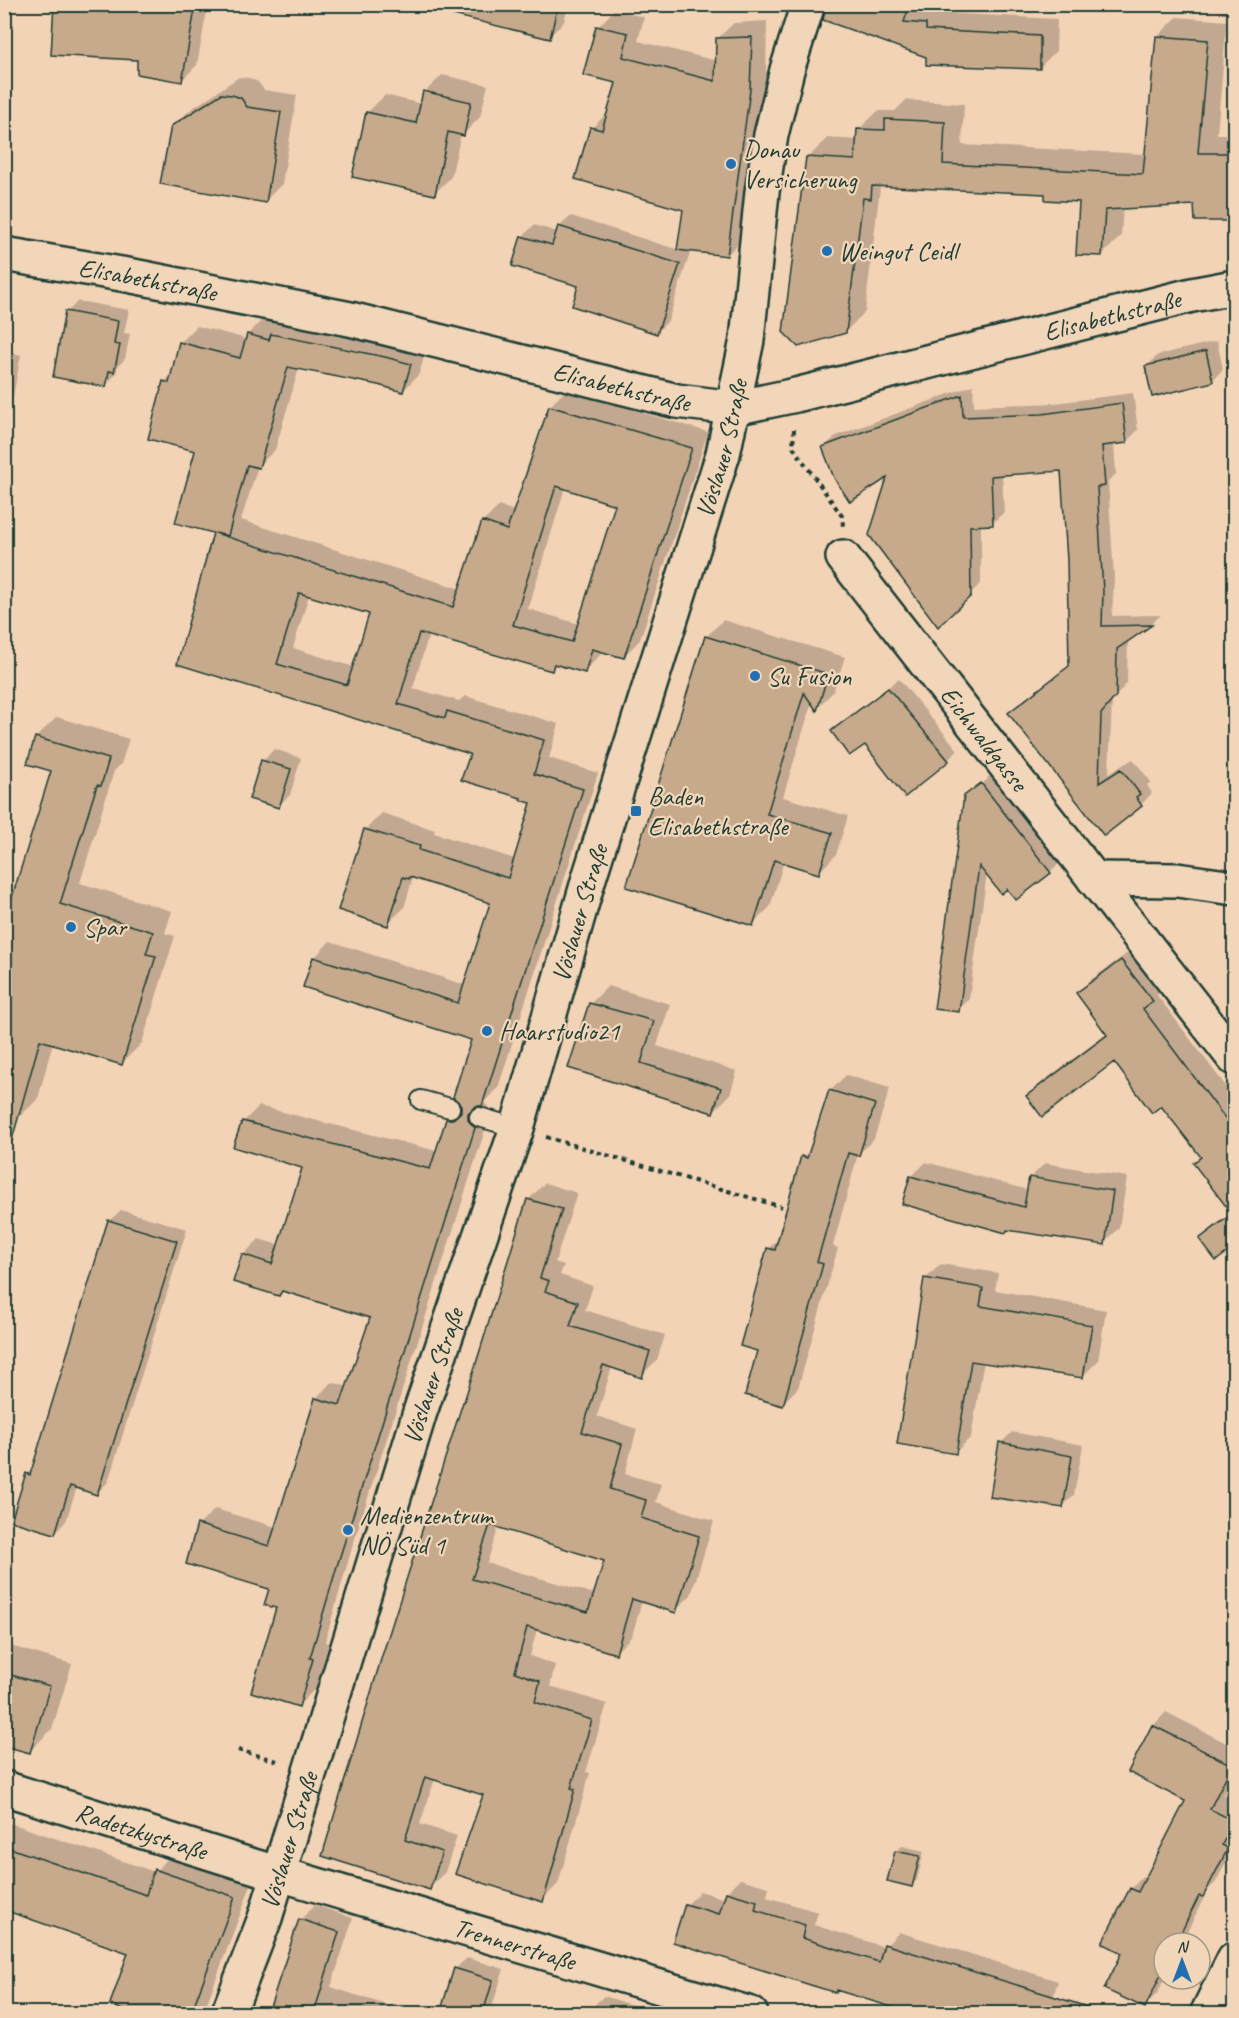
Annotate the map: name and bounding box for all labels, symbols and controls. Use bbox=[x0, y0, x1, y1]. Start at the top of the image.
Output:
place label: Donau Versicherung bbox=[743, 133, 858, 196]
marker: Donau Versicherung bbox=[724, 157, 738, 171]
place label: Weingut Ceidl bbox=[839, 235, 962, 268]
marker: Weingut Ceidl bbox=[820, 244, 834, 258]
street label: Elisabethstraße bbox=[76, 251, 222, 310]
street label: Elisabethstraße bbox=[1041, 282, 1186, 349]
street label: Elisabethstraße bbox=[550, 355, 694, 420]
street label: Vöslauer Straße bbox=[688, 374, 756, 522]
place label: Su Fusion bbox=[767, 660, 852, 693]
marker: Su Fusion bbox=[748, 669, 762, 683]
street label: Eichwaldgasse bbox=[933, 679, 1037, 800]
place label: Baden Elisabethstraße bbox=[648, 780, 790, 843]
marker: Baden Elisabethstraße bbox=[629, 804, 643, 818]
street label: Vöslauer Straße bbox=[544, 838, 616, 986]
place label: Spar bbox=[83, 911, 128, 944]
marker: Spar bbox=[64, 920, 78, 934]
place label: Haarstudio21 bbox=[499, 1015, 621, 1048]
marker: Haarstudio21 bbox=[480, 1024, 494, 1038]
street label: Vöslauer Straße bbox=[395, 1302, 472, 1448]
place label: Medienzentrum NÖ Süd 1 bbox=[360, 1499, 495, 1562]
marker: Medienzentrum NÖ Süd 1 bbox=[341, 1523, 355, 1537]
street label: Vöslauer Straße bbox=[253, 1766, 327, 1913]
street label: Radetzkystraße bbox=[71, 1795, 213, 1868]
street label: Trennerstraße bbox=[450, 1911, 582, 1979]
north arrow bbox=[1152, 1931, 1212, 1991]
text: N bbox=[1177, 1937, 1190, 1957]

